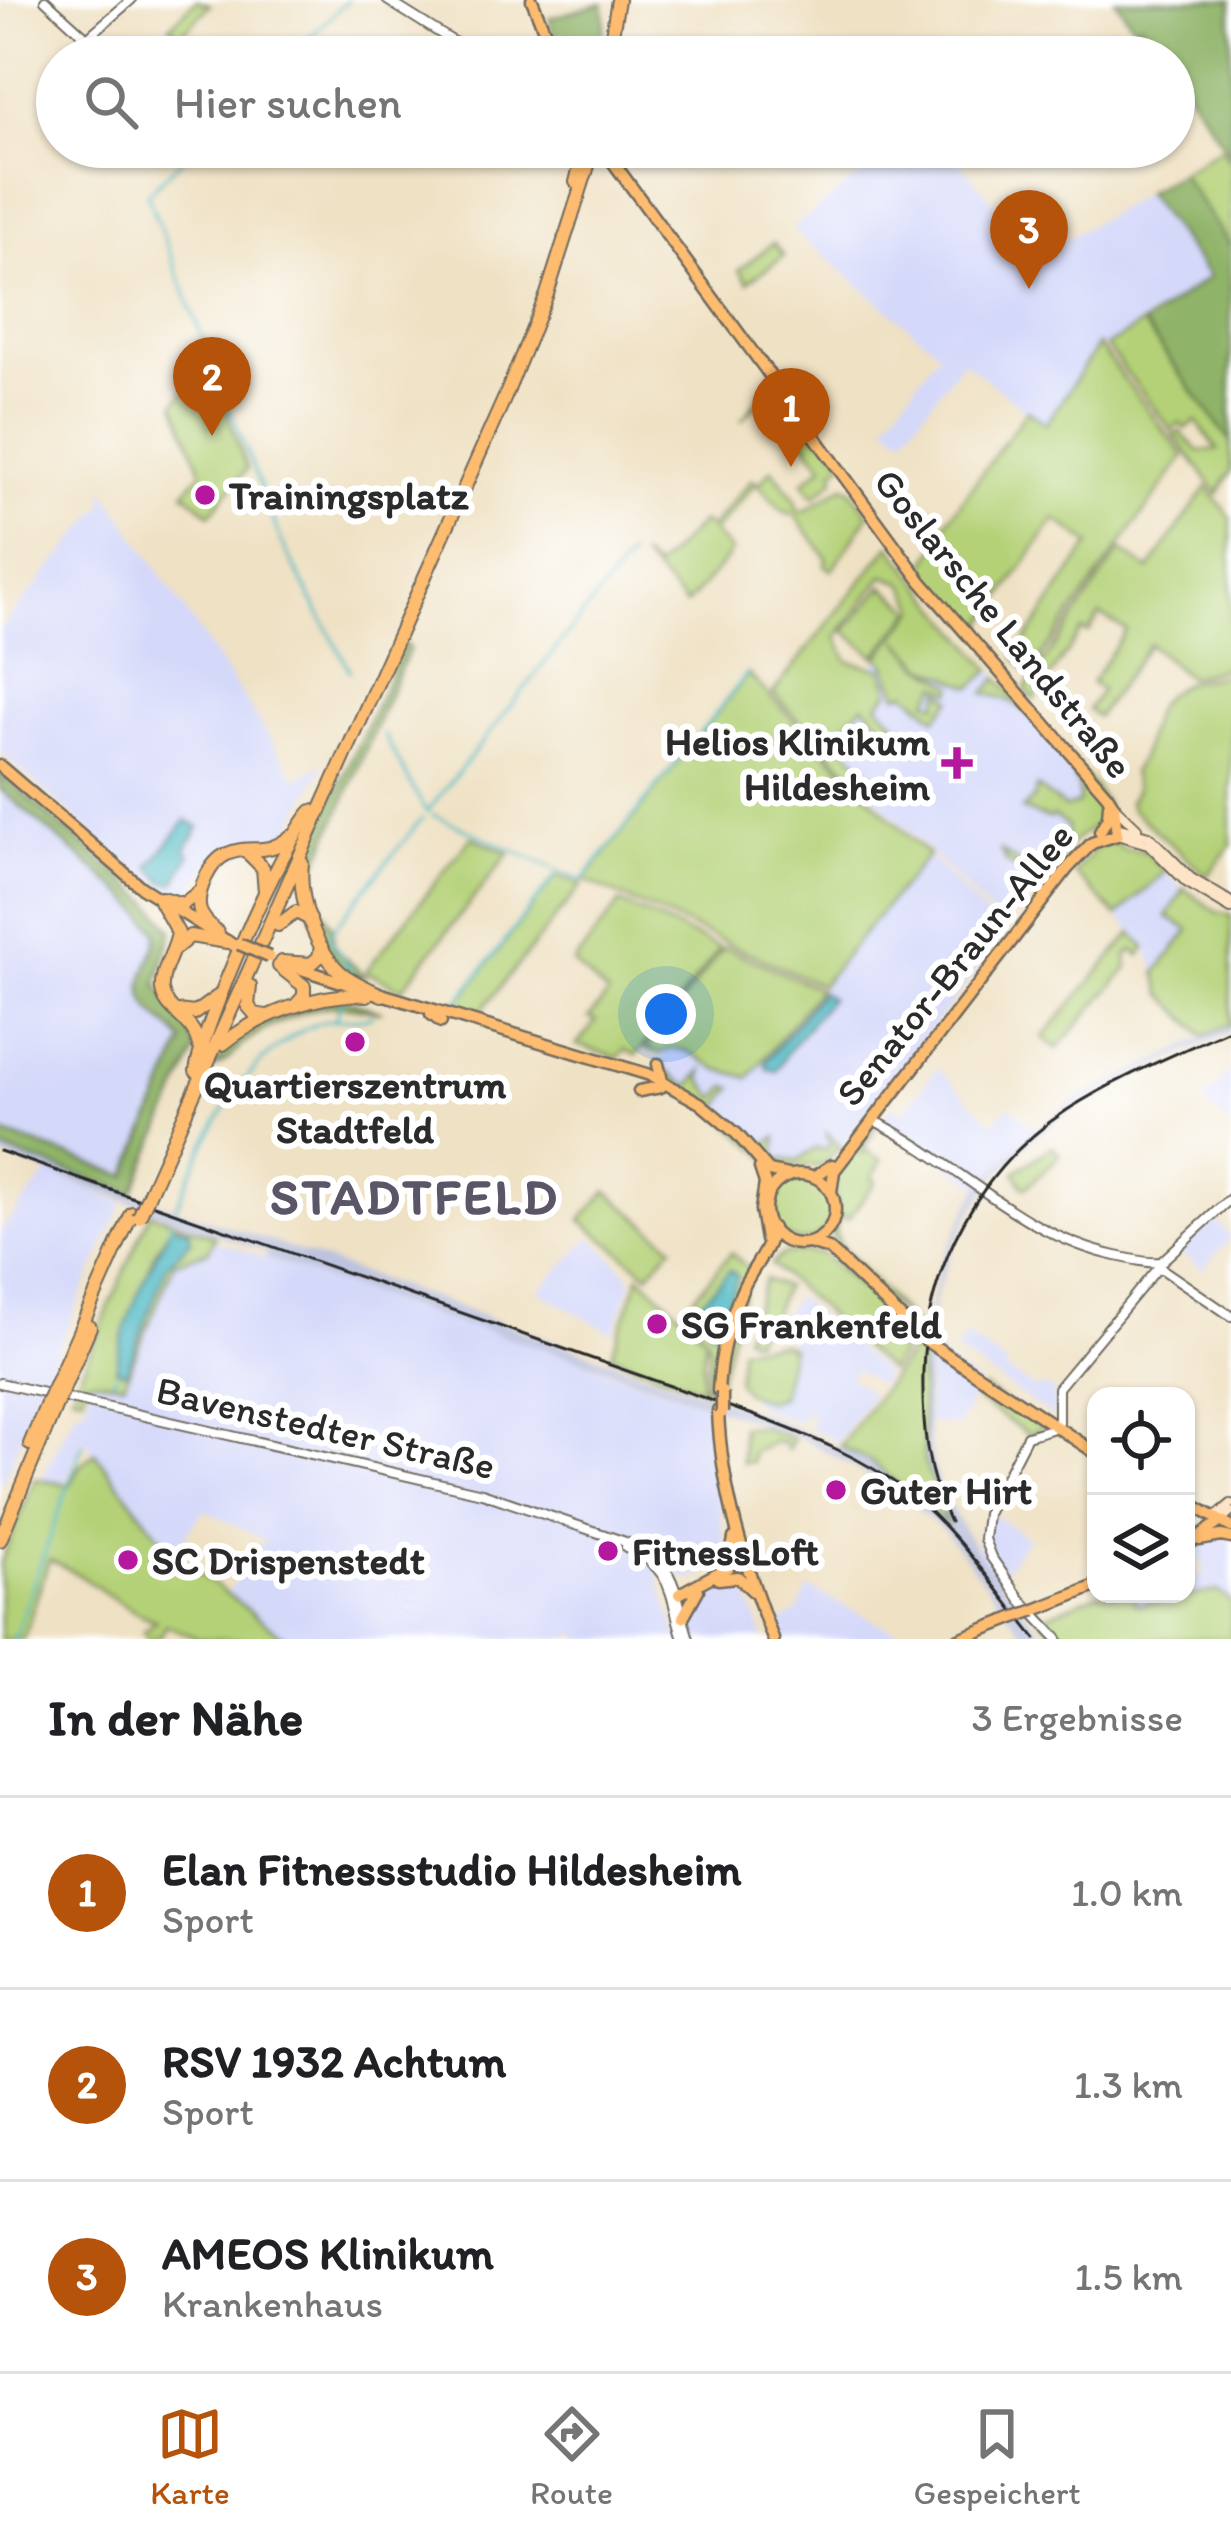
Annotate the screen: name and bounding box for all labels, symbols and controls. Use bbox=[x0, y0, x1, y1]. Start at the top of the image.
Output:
search box bbox=[36, 36, 1195, 168]
icon: search bbox=[78, 69, 144, 135]
text: Hier suchen bbox=[174, 75, 402, 129]
pin: 3 bbox=[990, 190, 1068, 289]
pin: 2 bbox=[173, 337, 251, 436]
pin: 1 bbox=[752, 368, 830, 467]
street label: Goslarsche Landstraße bbox=[864, 459, 1143, 788]
place label: Trainingsplatz bbox=[228, 472, 470, 519]
marker: Trainingsplatz bbox=[192, 482, 218, 508]
place label: Helios Klinikum Hildesheim bbox=[665, 718, 931, 810]
marker: Helios Klinikum Hildesheim bbox=[941, 747, 973, 779]
street label: Senator-Braun-Allee bbox=[826, 813, 1083, 1115]
your location bbox=[636, 984, 696, 1044]
marker: Quartierszentrum Stadtfeld bbox=[342, 1029, 368, 1055]
place label: Quartierszentrum Stadtfeld bbox=[204, 1061, 507, 1153]
district label: STADTFELD bbox=[270, 1166, 560, 1227]
place label: SG Frankenfeld bbox=[681, 1301, 942, 1348]
marker: SG Frankenfeld bbox=[644, 1311, 670, 1337]
street label: Bavenstedter Straße bbox=[152, 1366, 500, 1489]
map controls bbox=[1087, 1387, 1195, 1603]
button: locate bbox=[1087, 1387, 1195, 1495]
place label: Guter Hirt bbox=[860, 1467, 1033, 1514]
marker: Guter Hirt bbox=[823, 1477, 849, 1503]
button: layers bbox=[1087, 1495, 1195, 1603]
place label: FitnessLoft bbox=[632, 1528, 819, 1575]
place label: SC Drispenstedt bbox=[152, 1537, 425, 1584]
marker: FitnessLoft bbox=[595, 1538, 621, 1564]
marker: SC Drispenstedt bbox=[115, 1547, 141, 1573]
text: In der Nähe bbox=[48, 1687, 303, 1748]
text: 3 Ergebnisse bbox=[972, 1694, 1183, 1741]
text: Elan Fitnessstudio Hildesheim bbox=[162, 1842, 742, 1896]
text: 1 bbox=[78, 1869, 96, 1916]
text: 1.0 km bbox=[1071, 1869, 1183, 1916]
text: Sport bbox=[162, 1896, 254, 1943]
text: RSV 1932 Achtum bbox=[162, 2034, 506, 2088]
text: 2 bbox=[77, 2061, 97, 2108]
text: 1.3 km bbox=[1074, 2061, 1183, 2108]
text: Sport bbox=[162, 2088, 254, 2135]
text: AMEOS Klinikum bbox=[162, 2226, 494, 2280]
text: 3 bbox=[76, 2253, 98, 2300]
text: 1.5 km bbox=[1075, 2253, 1183, 2300]
text: Krankenhaus bbox=[162, 2280, 383, 2327]
tab: Karte bbox=[150, 2401, 230, 2512]
tab: Route bbox=[530, 2401, 613, 2512]
tab: Gespeichert bbox=[913, 2401, 1081, 2512]

